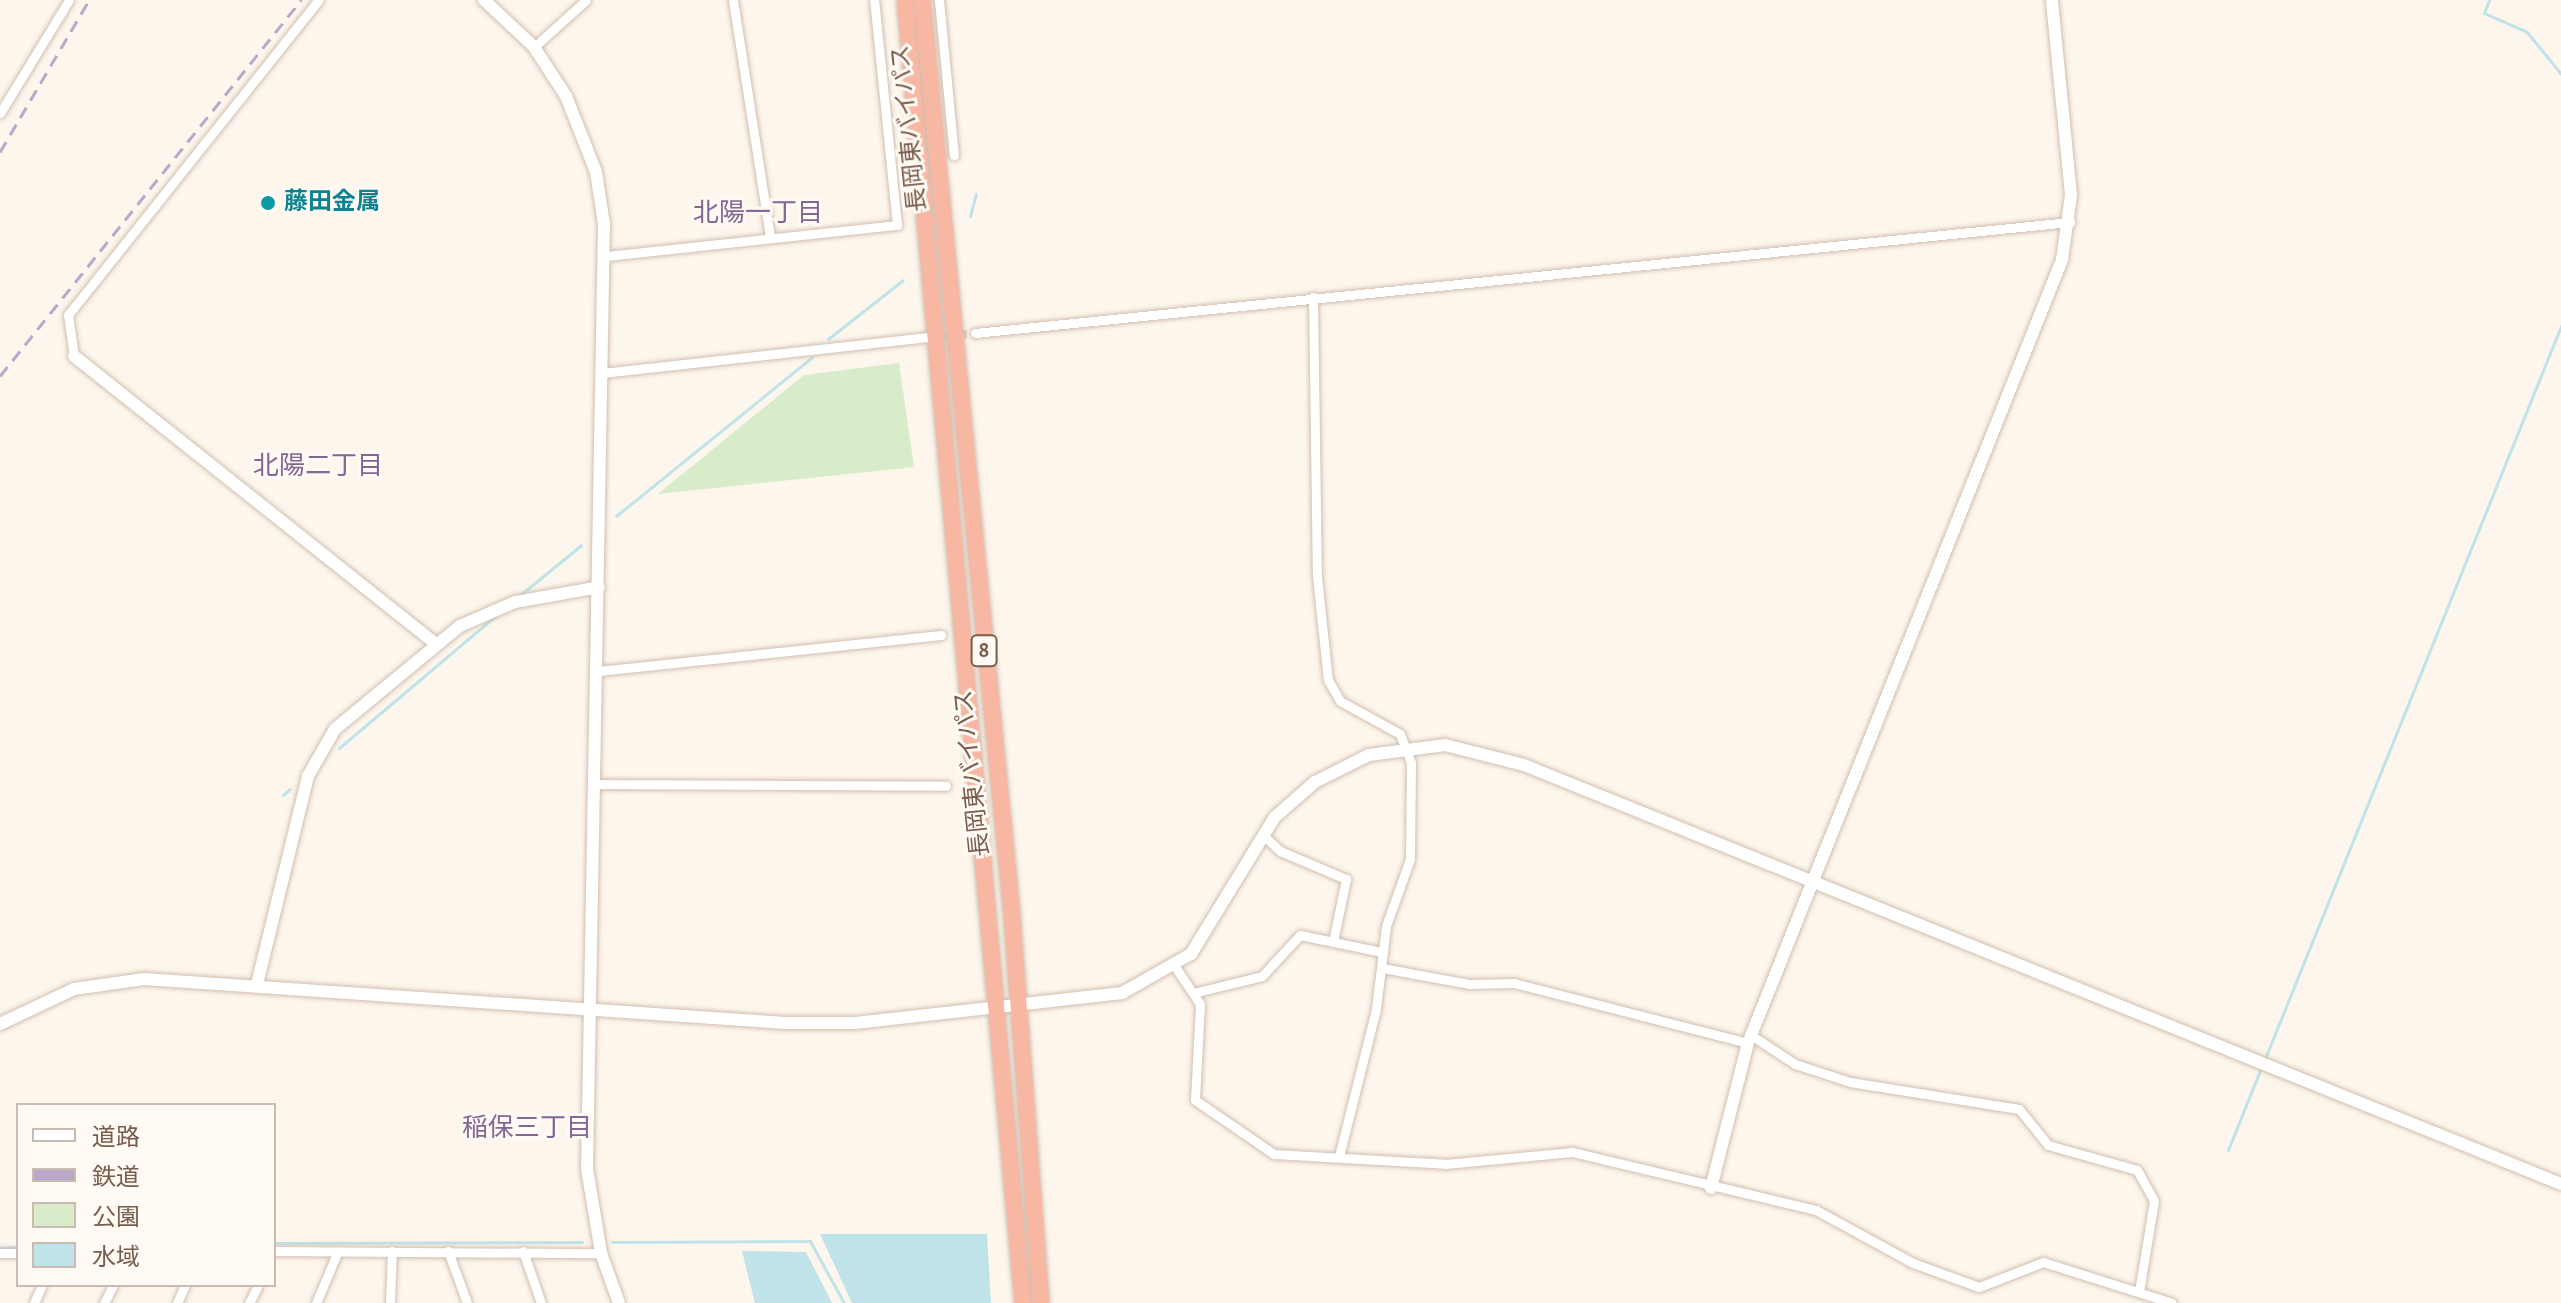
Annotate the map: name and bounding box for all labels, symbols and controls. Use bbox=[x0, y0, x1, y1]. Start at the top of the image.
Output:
street label: 長岡東バイパス bbox=[887, 43, 933, 213]
place label: 藤田金属 bbox=[284, 189, 380, 217]
marker: 藤田金属 bbox=[259, 194, 277, 212]
district label: 北陽一丁目 bbox=[693, 198, 823, 230]
district label: 北陽二丁目 bbox=[253, 451, 383, 483]
road number: 8 bbox=[970, 633, 998, 669]
street label: 長岡東バイパス bbox=[950, 688, 996, 858]
legend bbox=[16, 1103, 276, 1287]
district label: 稲保三丁目 bbox=[462, 1113, 592, 1145]
text: 道路 bbox=[92, 1126, 140, 1150]
text: 鉄道 bbox=[92, 1166, 140, 1190]
text: 公園 bbox=[92, 1206, 140, 1230]
text: 水域 bbox=[92, 1246, 140, 1270]

